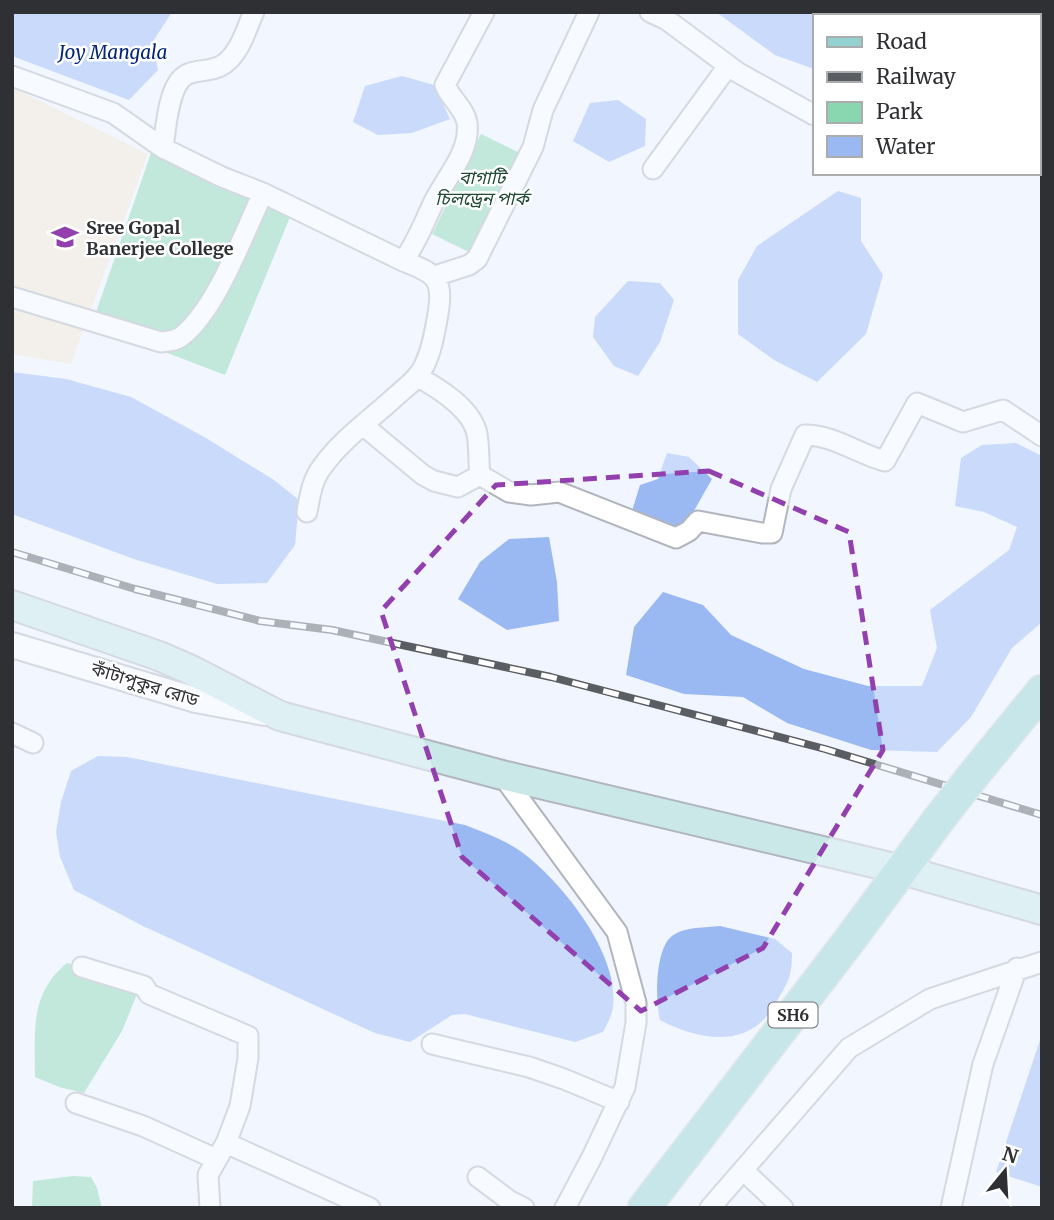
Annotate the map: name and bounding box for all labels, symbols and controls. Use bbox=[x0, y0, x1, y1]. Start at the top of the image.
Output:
legend bbox=[813, 14, 1040, 175]
text: Road bbox=[876, 28, 927, 55]
water label: Joy Mangala bbox=[57, 40, 167, 64]
text: Railway bbox=[876, 63, 957, 90]
text: Park bbox=[876, 98, 923, 125]
text: Water bbox=[875, 133, 935, 160]
park label: বাগাটি চিলড্রেন পার্ক bbox=[435, 166, 532, 210]
place label: Sree Gopal Banerjee College bbox=[86, 216, 234, 260]
school or university icon: Sree Gopal Banerjee College bbox=[50, 222, 80, 252]
street label: কাঁটাপুকুর রোড bbox=[88, 656, 202, 711]
road number: SH6 bbox=[768, 1002, 818, 1028]
north arrow bbox=[970, 1136, 1040, 1206]
text: N bbox=[999, 1141, 1021, 1169]

